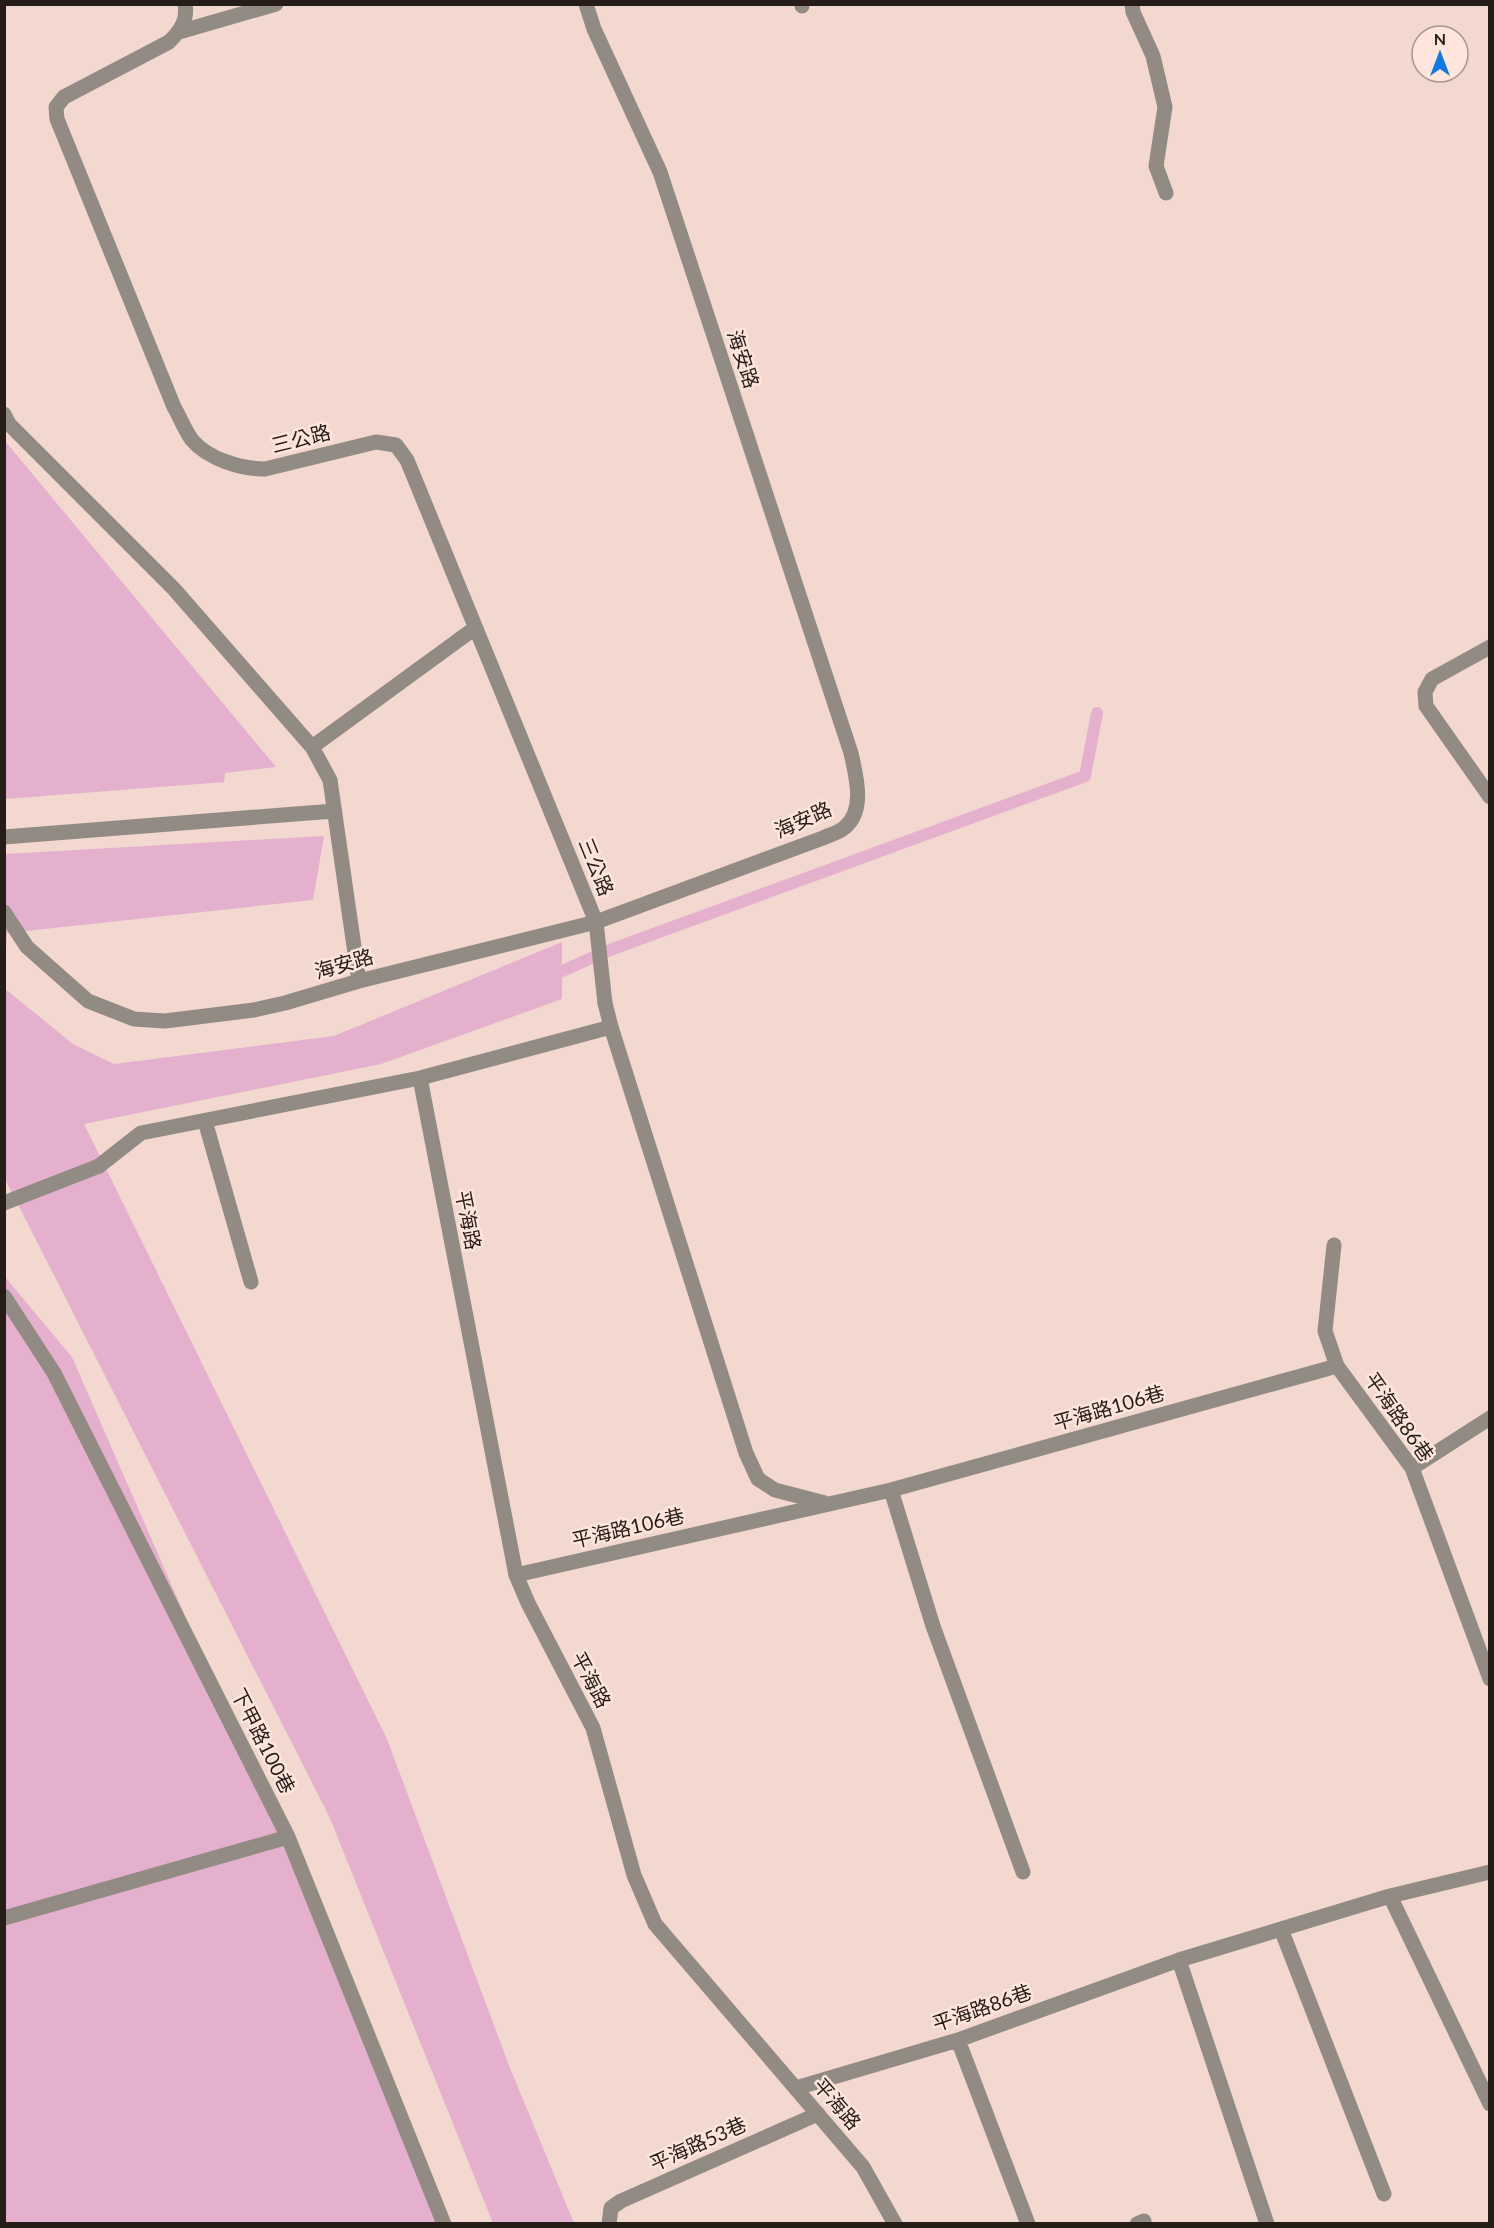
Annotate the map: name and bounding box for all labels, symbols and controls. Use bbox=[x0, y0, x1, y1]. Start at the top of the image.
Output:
north arrow bbox=[1410, 24, 1470, 84]
text: N bbox=[1434, 29, 1446, 48]
street label: 海安路 bbox=[723, 326, 765, 391]
street label: 三公路 bbox=[269, 419, 333, 457]
street label: 海安路 bbox=[770, 796, 835, 842]
street label: 三公路 bbox=[575, 834, 619, 899]
street label: 海安路 bbox=[312, 943, 376, 983]
street label: 平海路 bbox=[451, 1188, 486, 1252]
street label: 平海路86巷 bbox=[1360, 1367, 1439, 1466]
street label: 平海路106巷 bbox=[1050, 1380, 1167, 1434]
street label: 平海路106巷 bbox=[569, 1502, 686, 1552]
street label: 平海路 bbox=[567, 1647, 617, 1712]
street label: 下甲路100巷 bbox=[227, 1684, 301, 1797]
street label: 平海路86巷 bbox=[929, 1979, 1034, 2035]
street label: 平海路 bbox=[809, 2073, 866, 2134]
street label: 平海路53巷 bbox=[646, 2111, 750, 2175]

